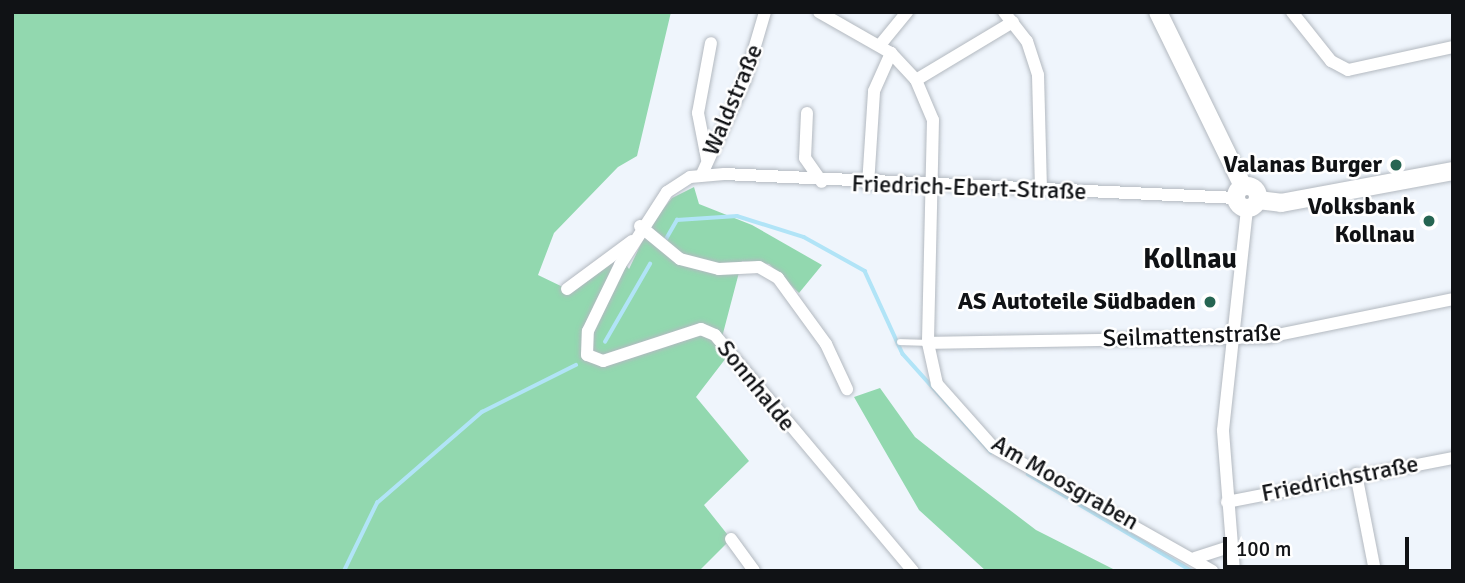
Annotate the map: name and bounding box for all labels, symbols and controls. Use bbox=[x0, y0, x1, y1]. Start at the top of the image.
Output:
street label: Waldstraße bbox=[697, 40, 769, 160]
place label: Valanas Burger bbox=[1223, 151, 1382, 179]
marker: Valanas Burger bbox=[1388, 157, 1404, 173]
street label: Friedrich-Ebert-Straße bbox=[851, 170, 1087, 206]
place label: Volksbank Kollnau bbox=[1308, 193, 1415, 249]
marker: Volksbank Kollnau bbox=[1421, 213, 1437, 229]
district label: Kollnau bbox=[1143, 242, 1237, 276]
place label: AS Autoteile Südbaden bbox=[958, 288, 1196, 316]
marker: AS Autoteile Südbaden bbox=[1202, 294, 1218, 310]
street label: Seilmattenstraße bbox=[1102, 318, 1282, 354]
street label: Sonnhalde bbox=[711, 335, 801, 437]
street label: Am Moosgraben bbox=[986, 429, 1144, 537]
street label: Friedrichstraße bbox=[1259, 450, 1421, 508]
scale bar bbox=[1227, 524, 1412, 568]
text: 100 m bbox=[1236, 536, 1291, 562]

